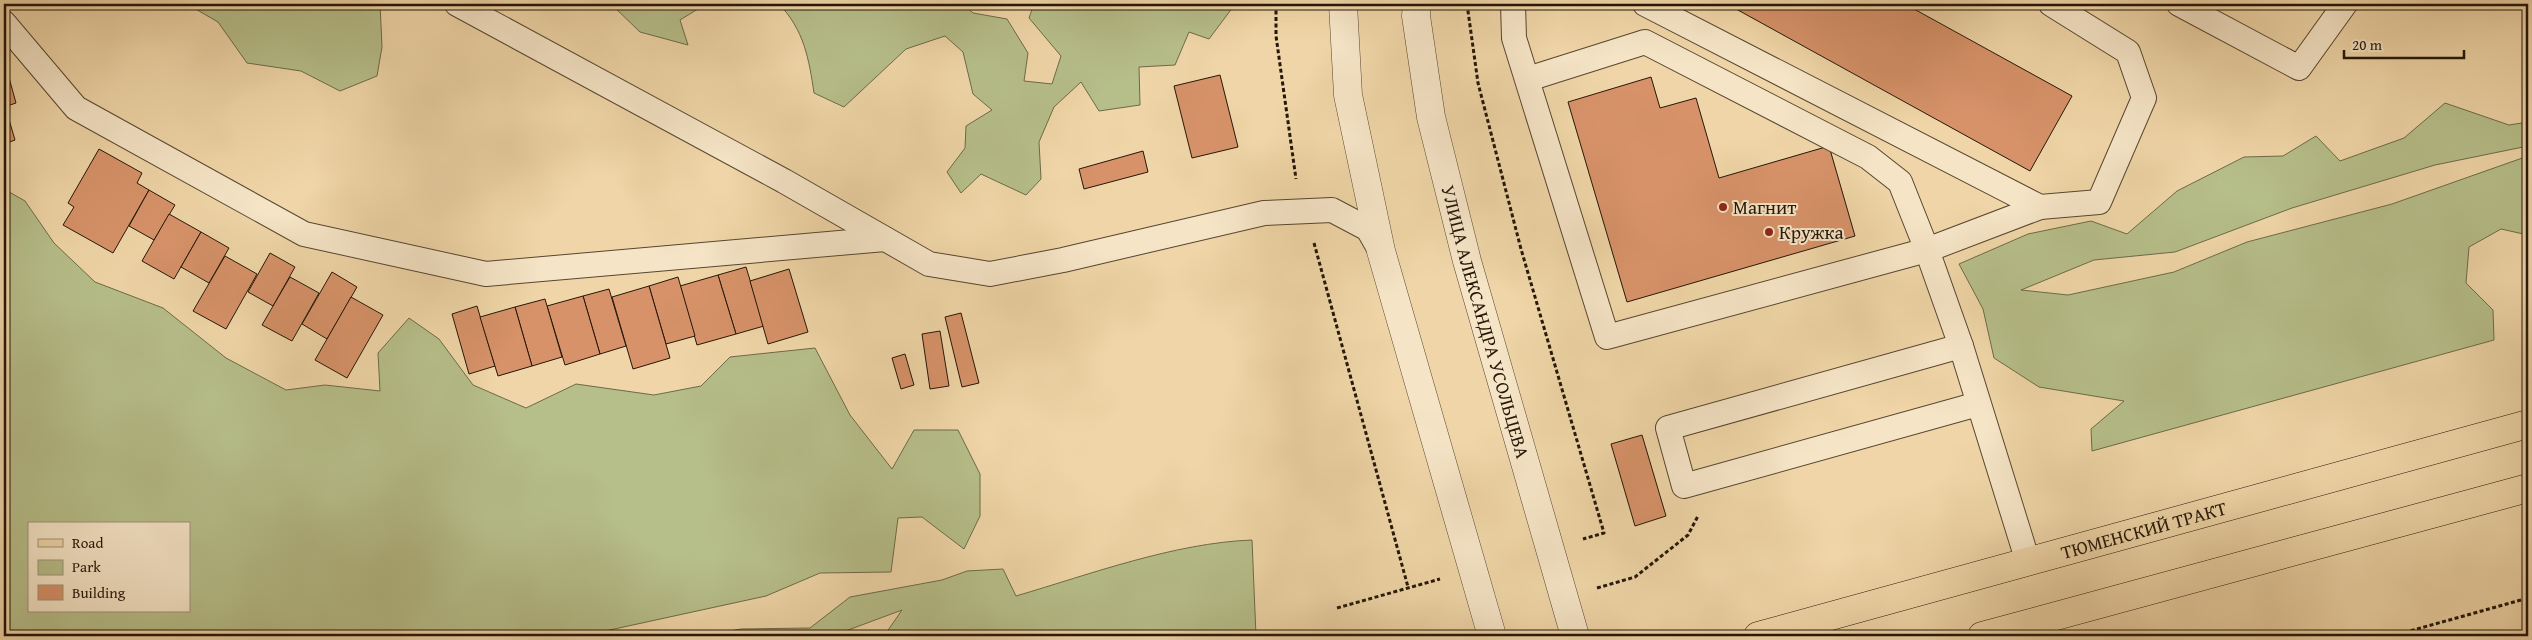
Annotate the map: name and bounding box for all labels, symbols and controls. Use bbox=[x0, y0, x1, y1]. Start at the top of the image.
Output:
scale bar bbox=[2344, 28, 2464, 60]
text: 20 m bbox=[2352, 34, 2383, 55]
street label: УЛИЦА АЛЕКСАНДРА УСОЛЬЦЕВА bbox=[1435, 182, 1537, 462]
place label: Магнит bbox=[1733, 193, 1797, 221]
marker: Магнит bbox=[1717, 201, 1729, 213]
place label: Кружка bbox=[1779, 218, 1844, 246]
marker: Кружка bbox=[1763, 226, 1775, 238]
street label: ТЮМЕНСКИЙ ТРАКТ bbox=[2058, 494, 2230, 566]
legend bbox=[28, 522, 190, 612]
text: Road bbox=[72, 532, 103, 553]
text: Park bbox=[72, 556, 101, 577]
text: Building bbox=[72, 582, 126, 603]

